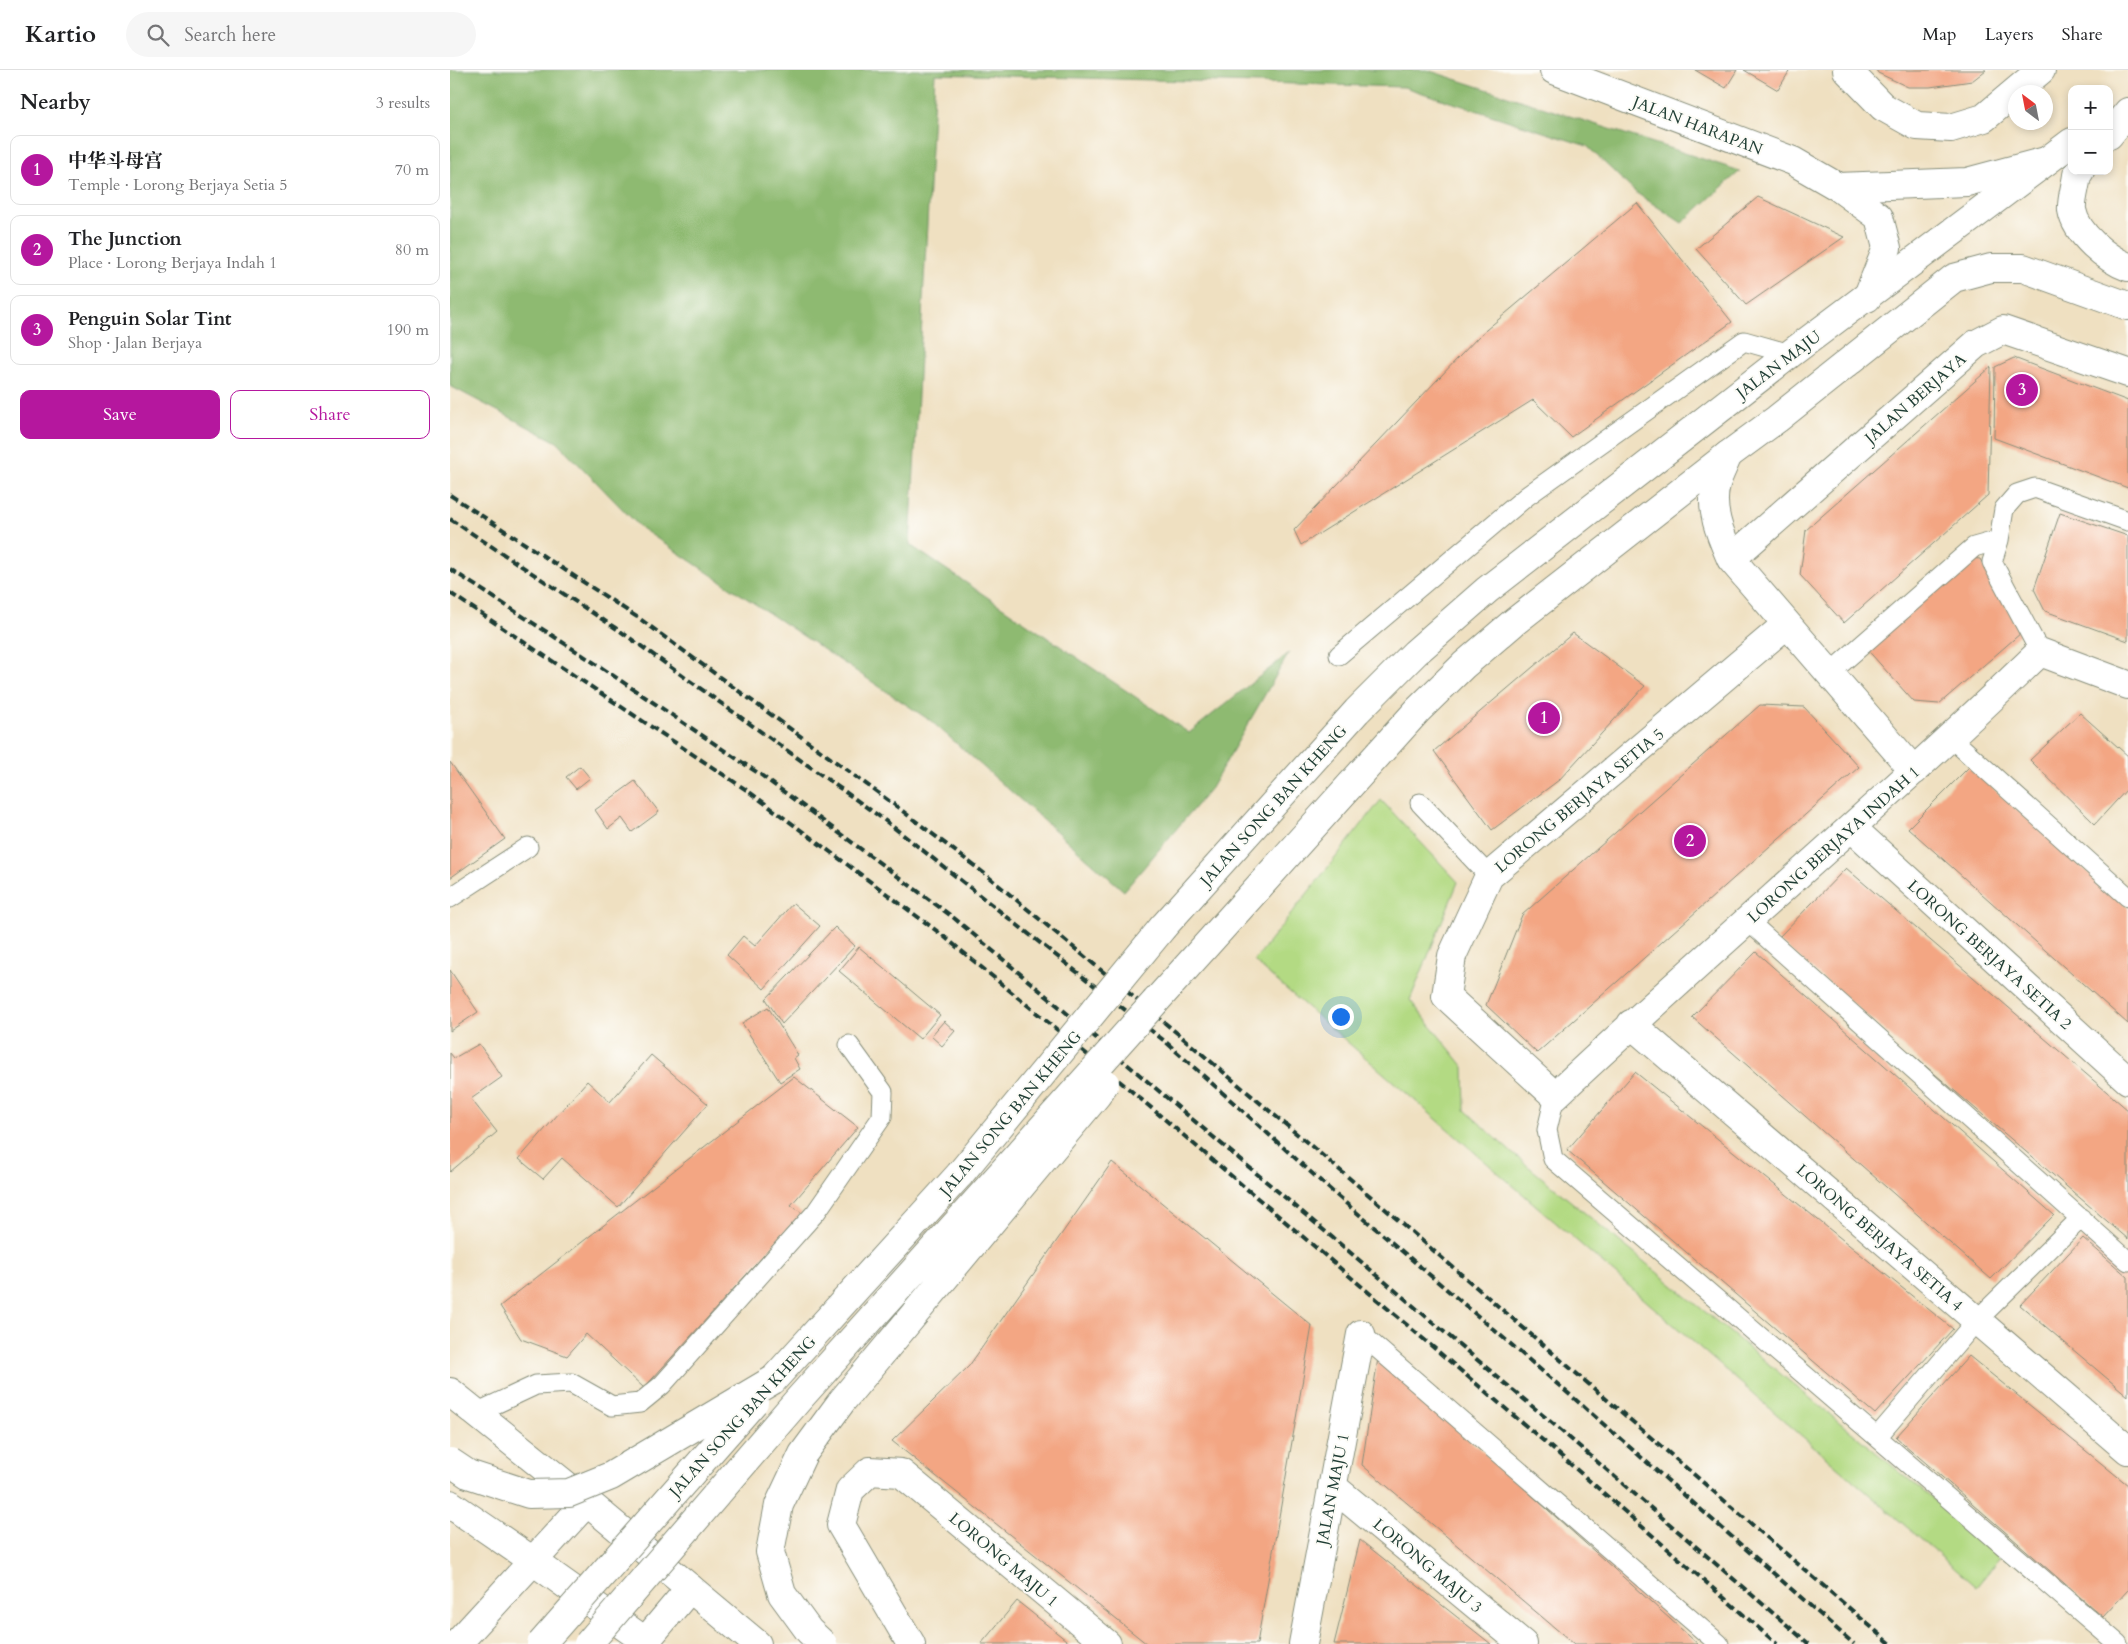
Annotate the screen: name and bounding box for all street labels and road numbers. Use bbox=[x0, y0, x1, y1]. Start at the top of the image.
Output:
street label: JALAN HARAPAN bbox=[1628, 90, 1766, 161]
street label: JALAN MAJU bbox=[1730, 326, 1825, 405]
street label: JALAN BERJAYA bbox=[1859, 348, 1972, 450]
street label: JALAN SONG BAN KHENG bbox=[1194, 720, 1352, 893]
street label: LORONG BERJAYA SETIA 5 bbox=[1491, 723, 1669, 878]
street label: LORONG BERJAYA INDAH 1 bbox=[1743, 761, 1924, 928]
street label: LORONG BERJAYA SETIA 2 bbox=[1902, 875, 2076, 1035]
street label: JALAN SONG BAN KHENG bbox=[934, 1026, 1087, 1203]
street label: LORONG BERJAYA SETIA 4 bbox=[1791, 1159, 1967, 1316]
street label: JALAN SONG BAN KHENG bbox=[663, 1331, 821, 1504]
street label: JALAN MAJU 1 bbox=[1311, 1432, 1355, 1549]
street label: LORONG MAJU 1 bbox=[944, 1507, 1063, 1612]
street label: LORONG MAJU 3 bbox=[1368, 1513, 1487, 1618]

